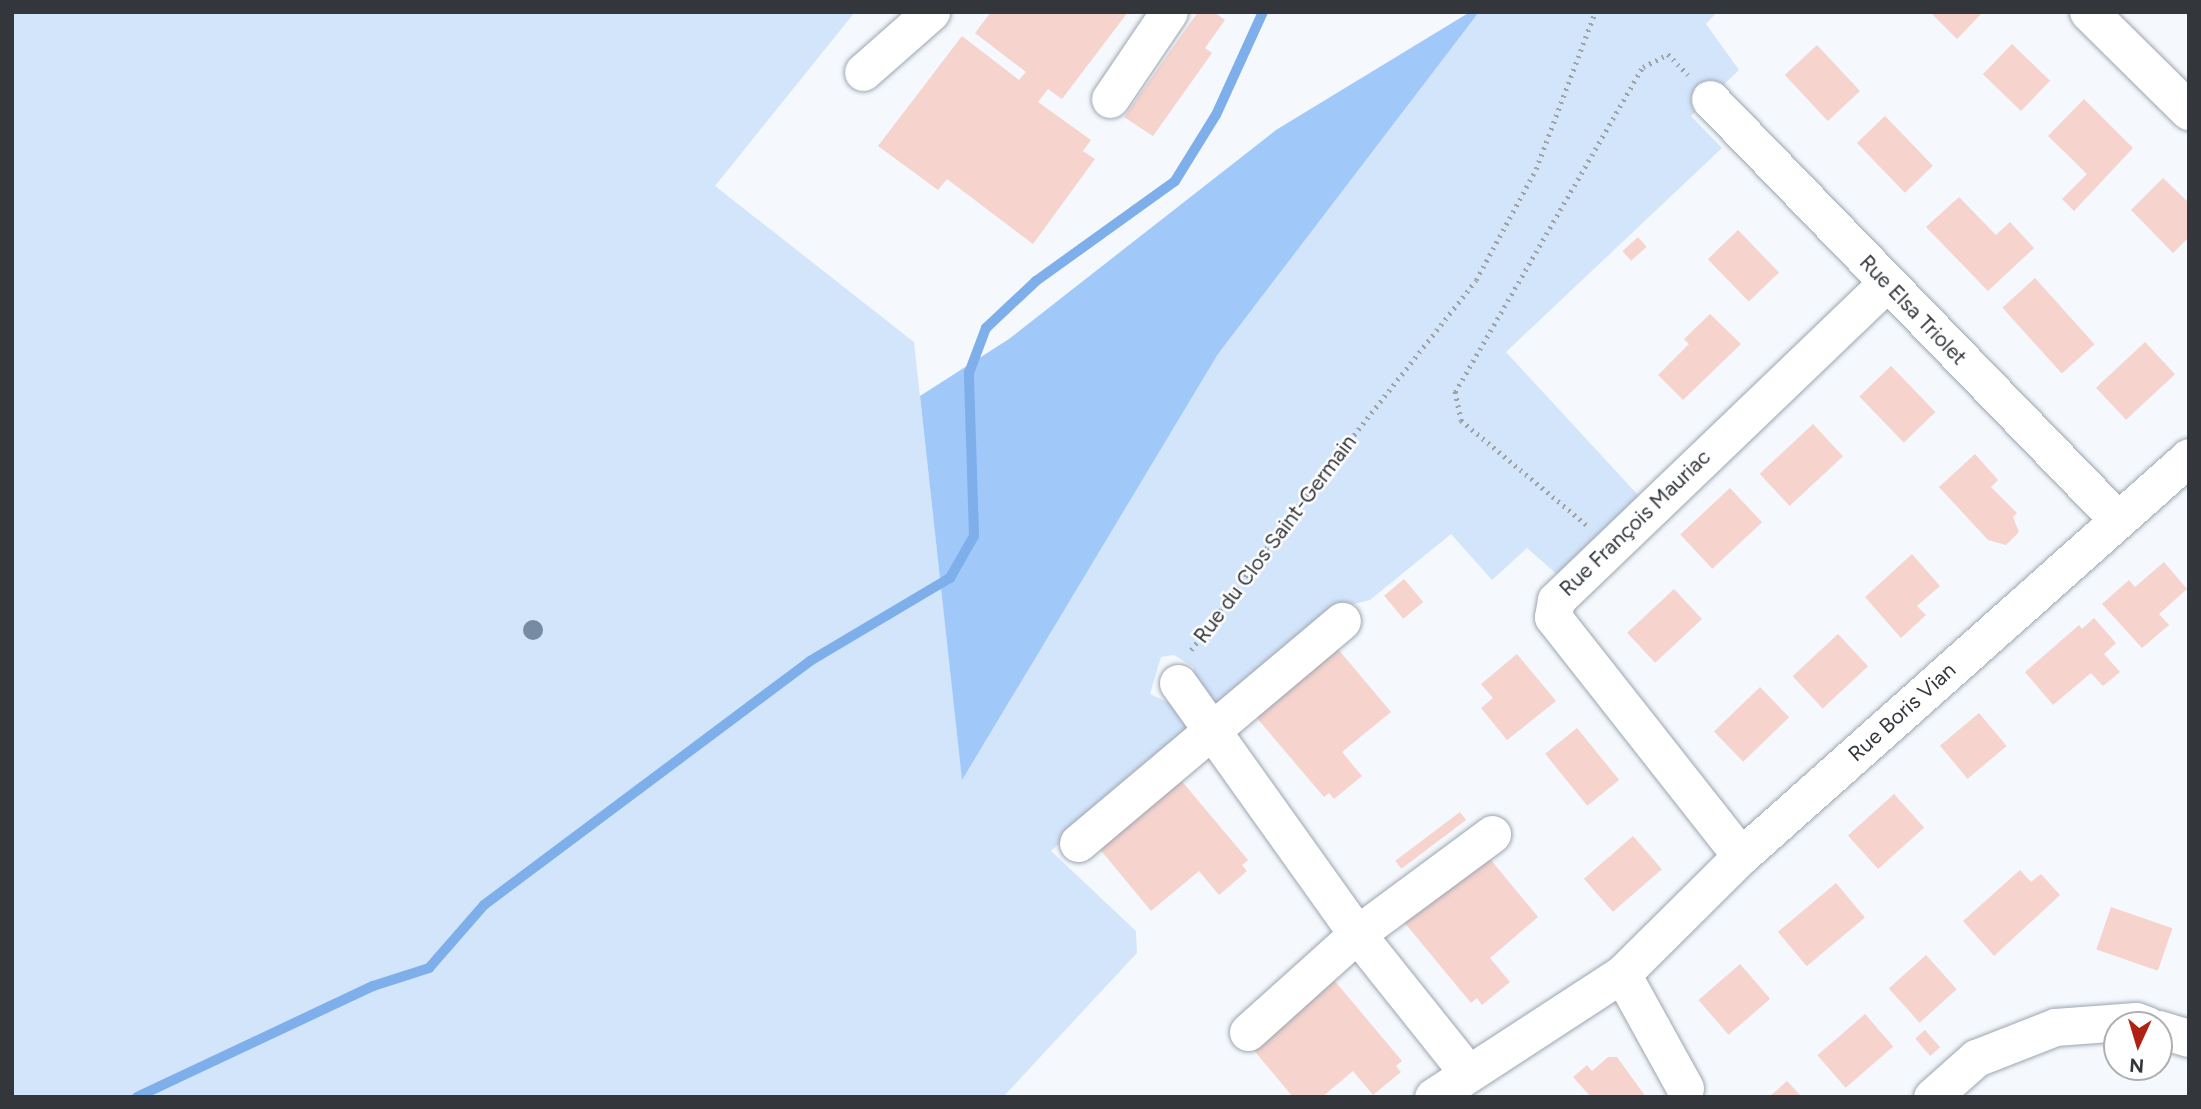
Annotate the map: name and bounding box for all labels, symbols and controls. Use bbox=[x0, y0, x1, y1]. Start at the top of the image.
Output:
street label: Rue Elsa Triolet bbox=[1854, 250, 1972, 370]
street label: Rue du Clos Saint-Germain bbox=[1188, 430, 1362, 648]
street label: Rue François Mauriac bbox=[1554, 445, 1716, 601]
street label: Rue Boris Vian bbox=[1843, 657, 1961, 767]
north arrow bbox=[2103, 1011, 2173, 1081]
text: N bbox=[2129, 1053, 2145, 1077]

